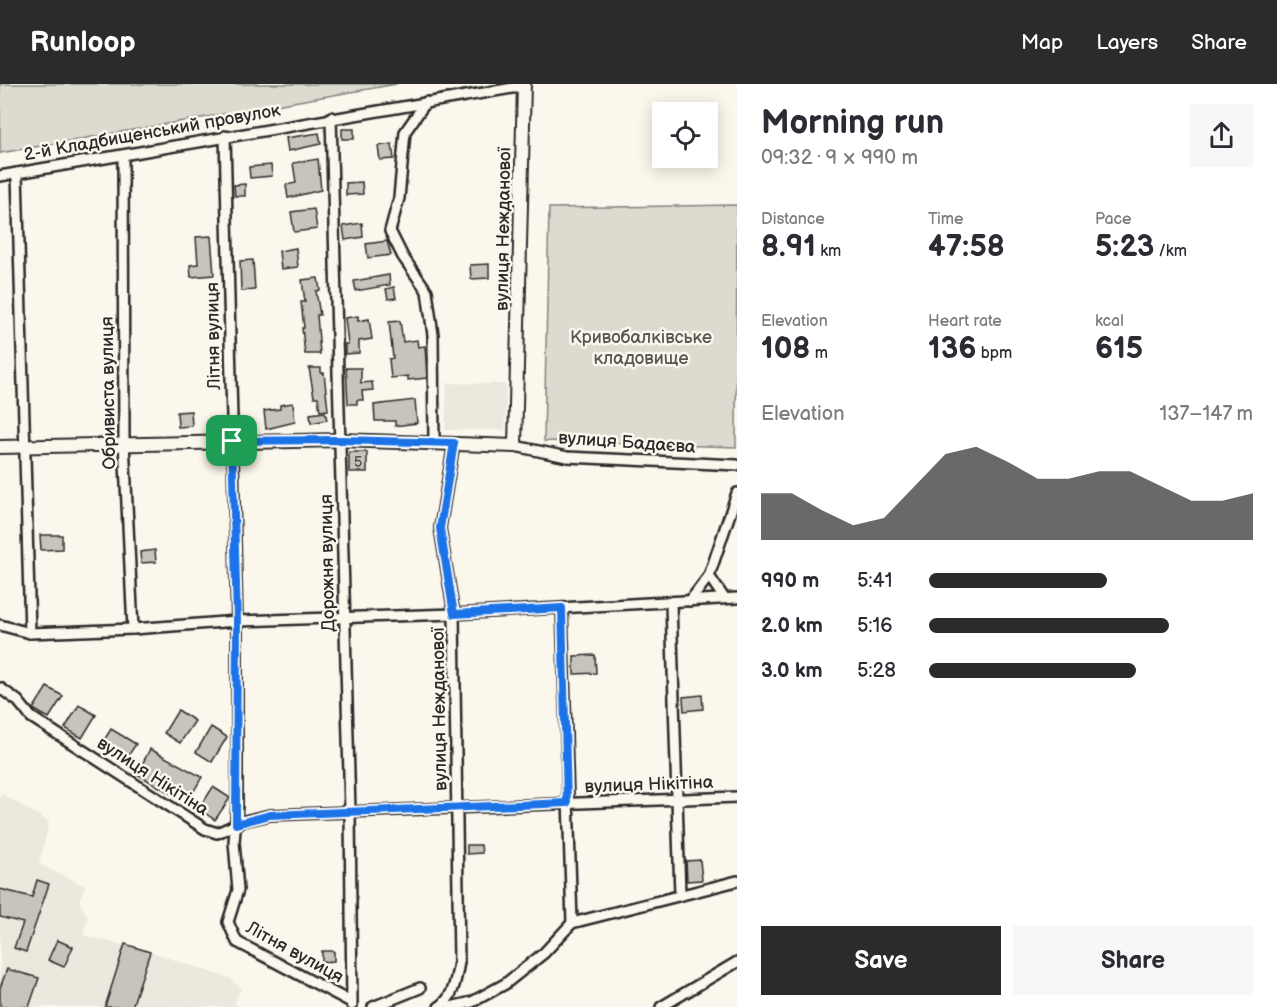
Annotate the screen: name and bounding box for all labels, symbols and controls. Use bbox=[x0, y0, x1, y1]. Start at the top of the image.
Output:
text: Runloop bbox=[30, 26, 136, 59]
text: Map bbox=[1021, 30, 1063, 55]
text: Layers bbox=[1096, 30, 1158, 55]
text: Share bbox=[1191, 30, 1247, 55]
street label: 2-й Кладбищенський провулок bbox=[22, 100, 282, 165]
map controls bbox=[652, 102, 718, 168]
button: locate bbox=[652, 102, 718, 168]
text: Morning run bbox=[761, 103, 944, 143]
button: share bbox=[1190, 104, 1253, 167]
street label: вулиця Нежданової bbox=[492, 146, 515, 311]
text: 09:32 · 9 × 990 m bbox=[761, 146, 918, 170]
text: Distance bbox=[761, 210, 825, 229]
text: Time bbox=[928, 210, 963, 229]
text: Pace bbox=[1095, 210, 1131, 229]
text: 8.91 bbox=[761, 229, 816, 265]
text: 47:58 bbox=[928, 229, 1005, 265]
text: 5:23 bbox=[1095, 229, 1154, 265]
text: km bbox=[816, 242, 841, 261]
text: /km bbox=[1154, 242, 1187, 261]
street label: Літня вулиця bbox=[202, 282, 225, 391]
text: Elevation bbox=[761, 312, 828, 331]
text: Heart rate bbox=[928, 312, 1002, 331]
text: kcal bbox=[1095, 312, 1124, 331]
street label: Обривиста вулиця bbox=[97, 316, 120, 470]
park label: Кривобалківське кладовище bbox=[570, 327, 712, 369]
text: 108 bbox=[761, 331, 810, 367]
text: 136 bbox=[928, 331, 976, 367]
text: 615 bbox=[1095, 331, 1143, 367]
text: m bbox=[810, 344, 828, 363]
text: bpm bbox=[976, 344, 1012, 363]
text: Elevation bbox=[761, 402, 844, 426]
text: 137–147 m bbox=[1159, 402, 1253, 426]
pin bbox=[206, 415, 257, 466]
icon: arrive bbox=[215, 424, 248, 457]
street label: вулиця Бадаєва bbox=[558, 427, 697, 458]
house number: 5 bbox=[354, 453, 362, 472]
street label: Дорожня вулиця bbox=[316, 494, 339, 632]
text: 990 m bbox=[761, 569, 819, 593]
text: 5:41 bbox=[857, 569, 892, 593]
text: 2.0 km bbox=[761, 614, 823, 638]
text: 5:16 bbox=[857, 614, 892, 638]
street label: вулиця Нежданової bbox=[428, 626, 451, 791]
text: 3.0 km bbox=[761, 659, 822, 683]
text: 5:28 bbox=[857, 659, 896, 683]
street label: вулиця Нікітіна bbox=[93, 733, 213, 821]
street label: вулиця Нікітіна bbox=[584, 772, 714, 797]
street label: Літня вулиця bbox=[242, 917, 347, 988]
button: Save bbox=[761, 926, 1001, 995]
button: Share bbox=[1013, 926, 1253, 995]

